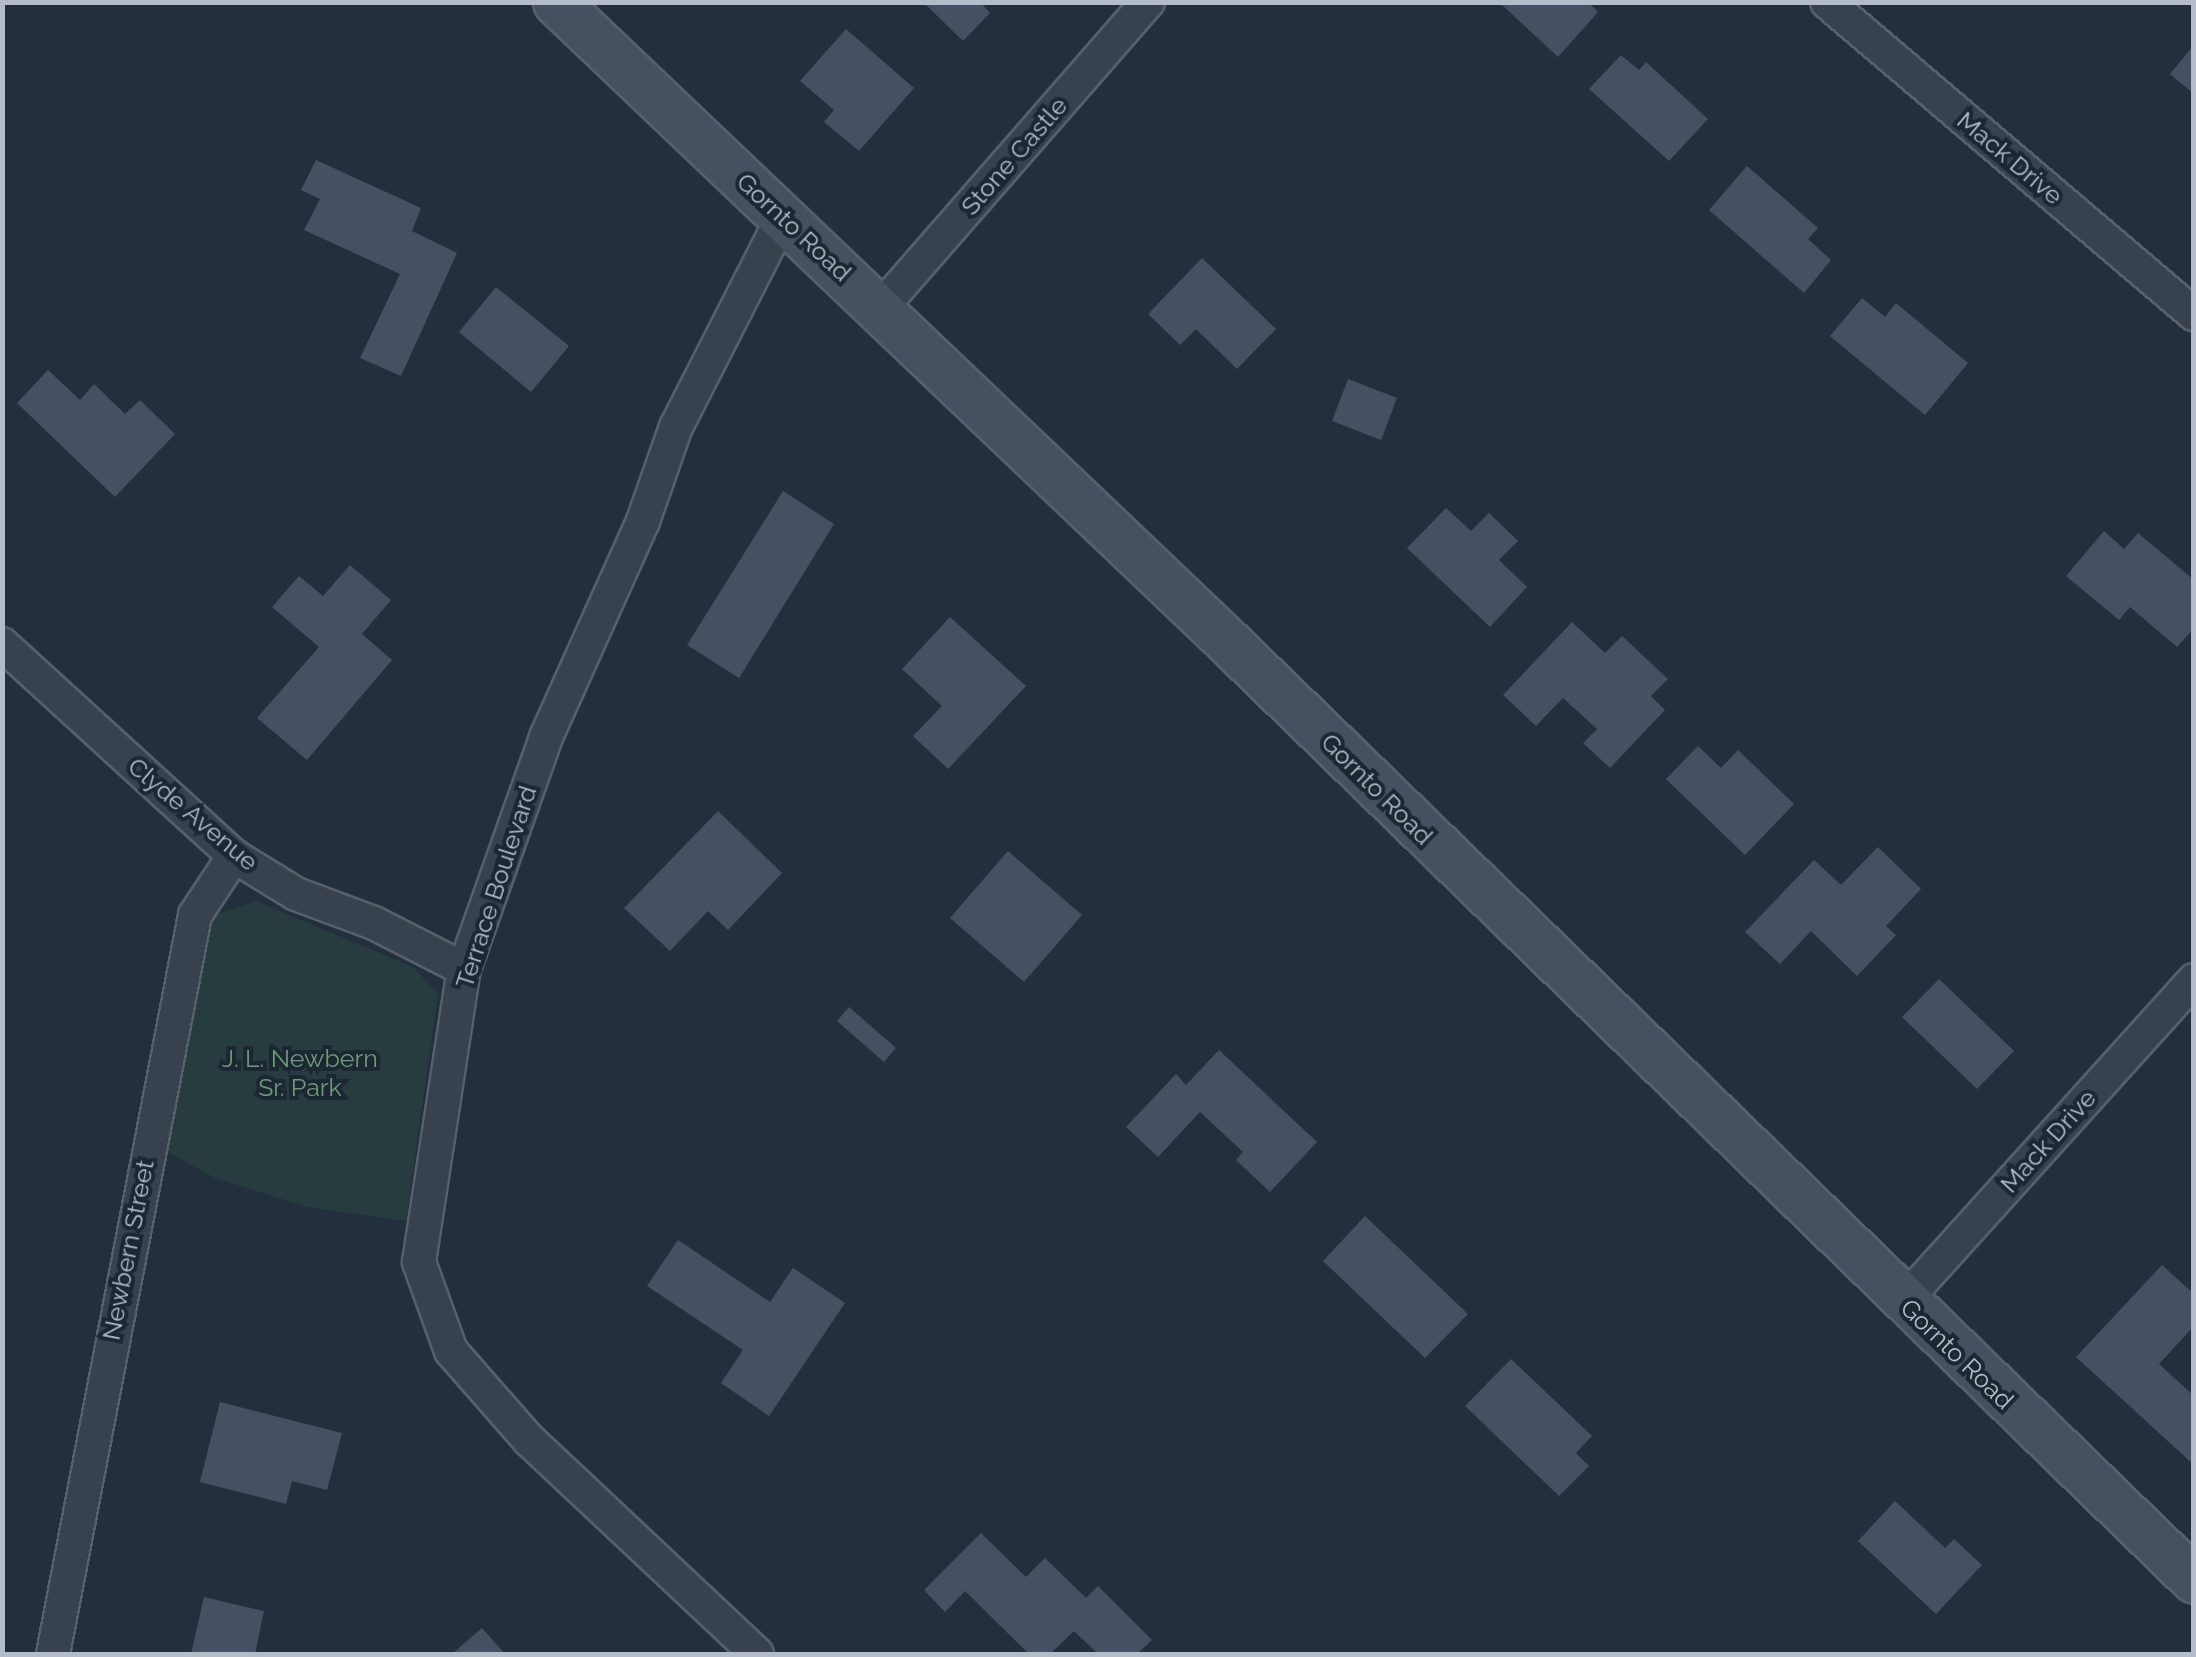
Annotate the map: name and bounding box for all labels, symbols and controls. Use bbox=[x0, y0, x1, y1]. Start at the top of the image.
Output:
street label: Stone Castle bbox=[955, 91, 1073, 221]
street label: Mack Drive bbox=[1951, 105, 2069, 211]
street label: Gornto Road bbox=[731, 166, 857, 288]
street label: Gornto Road bbox=[1315, 727, 1439, 851]
street label: Clyde Avenue bbox=[122, 751, 264, 877]
street label: Terrace Boulevard bbox=[449, 782, 543, 992]
park label: J. L. Newbern Sr. Park bbox=[222, 1044, 378, 1103]
street label: Mack Drive bbox=[1994, 1083, 2102, 1199]
street label: Newbern Street bbox=[96, 1157, 160, 1343]
street label: Gornto Road bbox=[1894, 1293, 2020, 1415]

